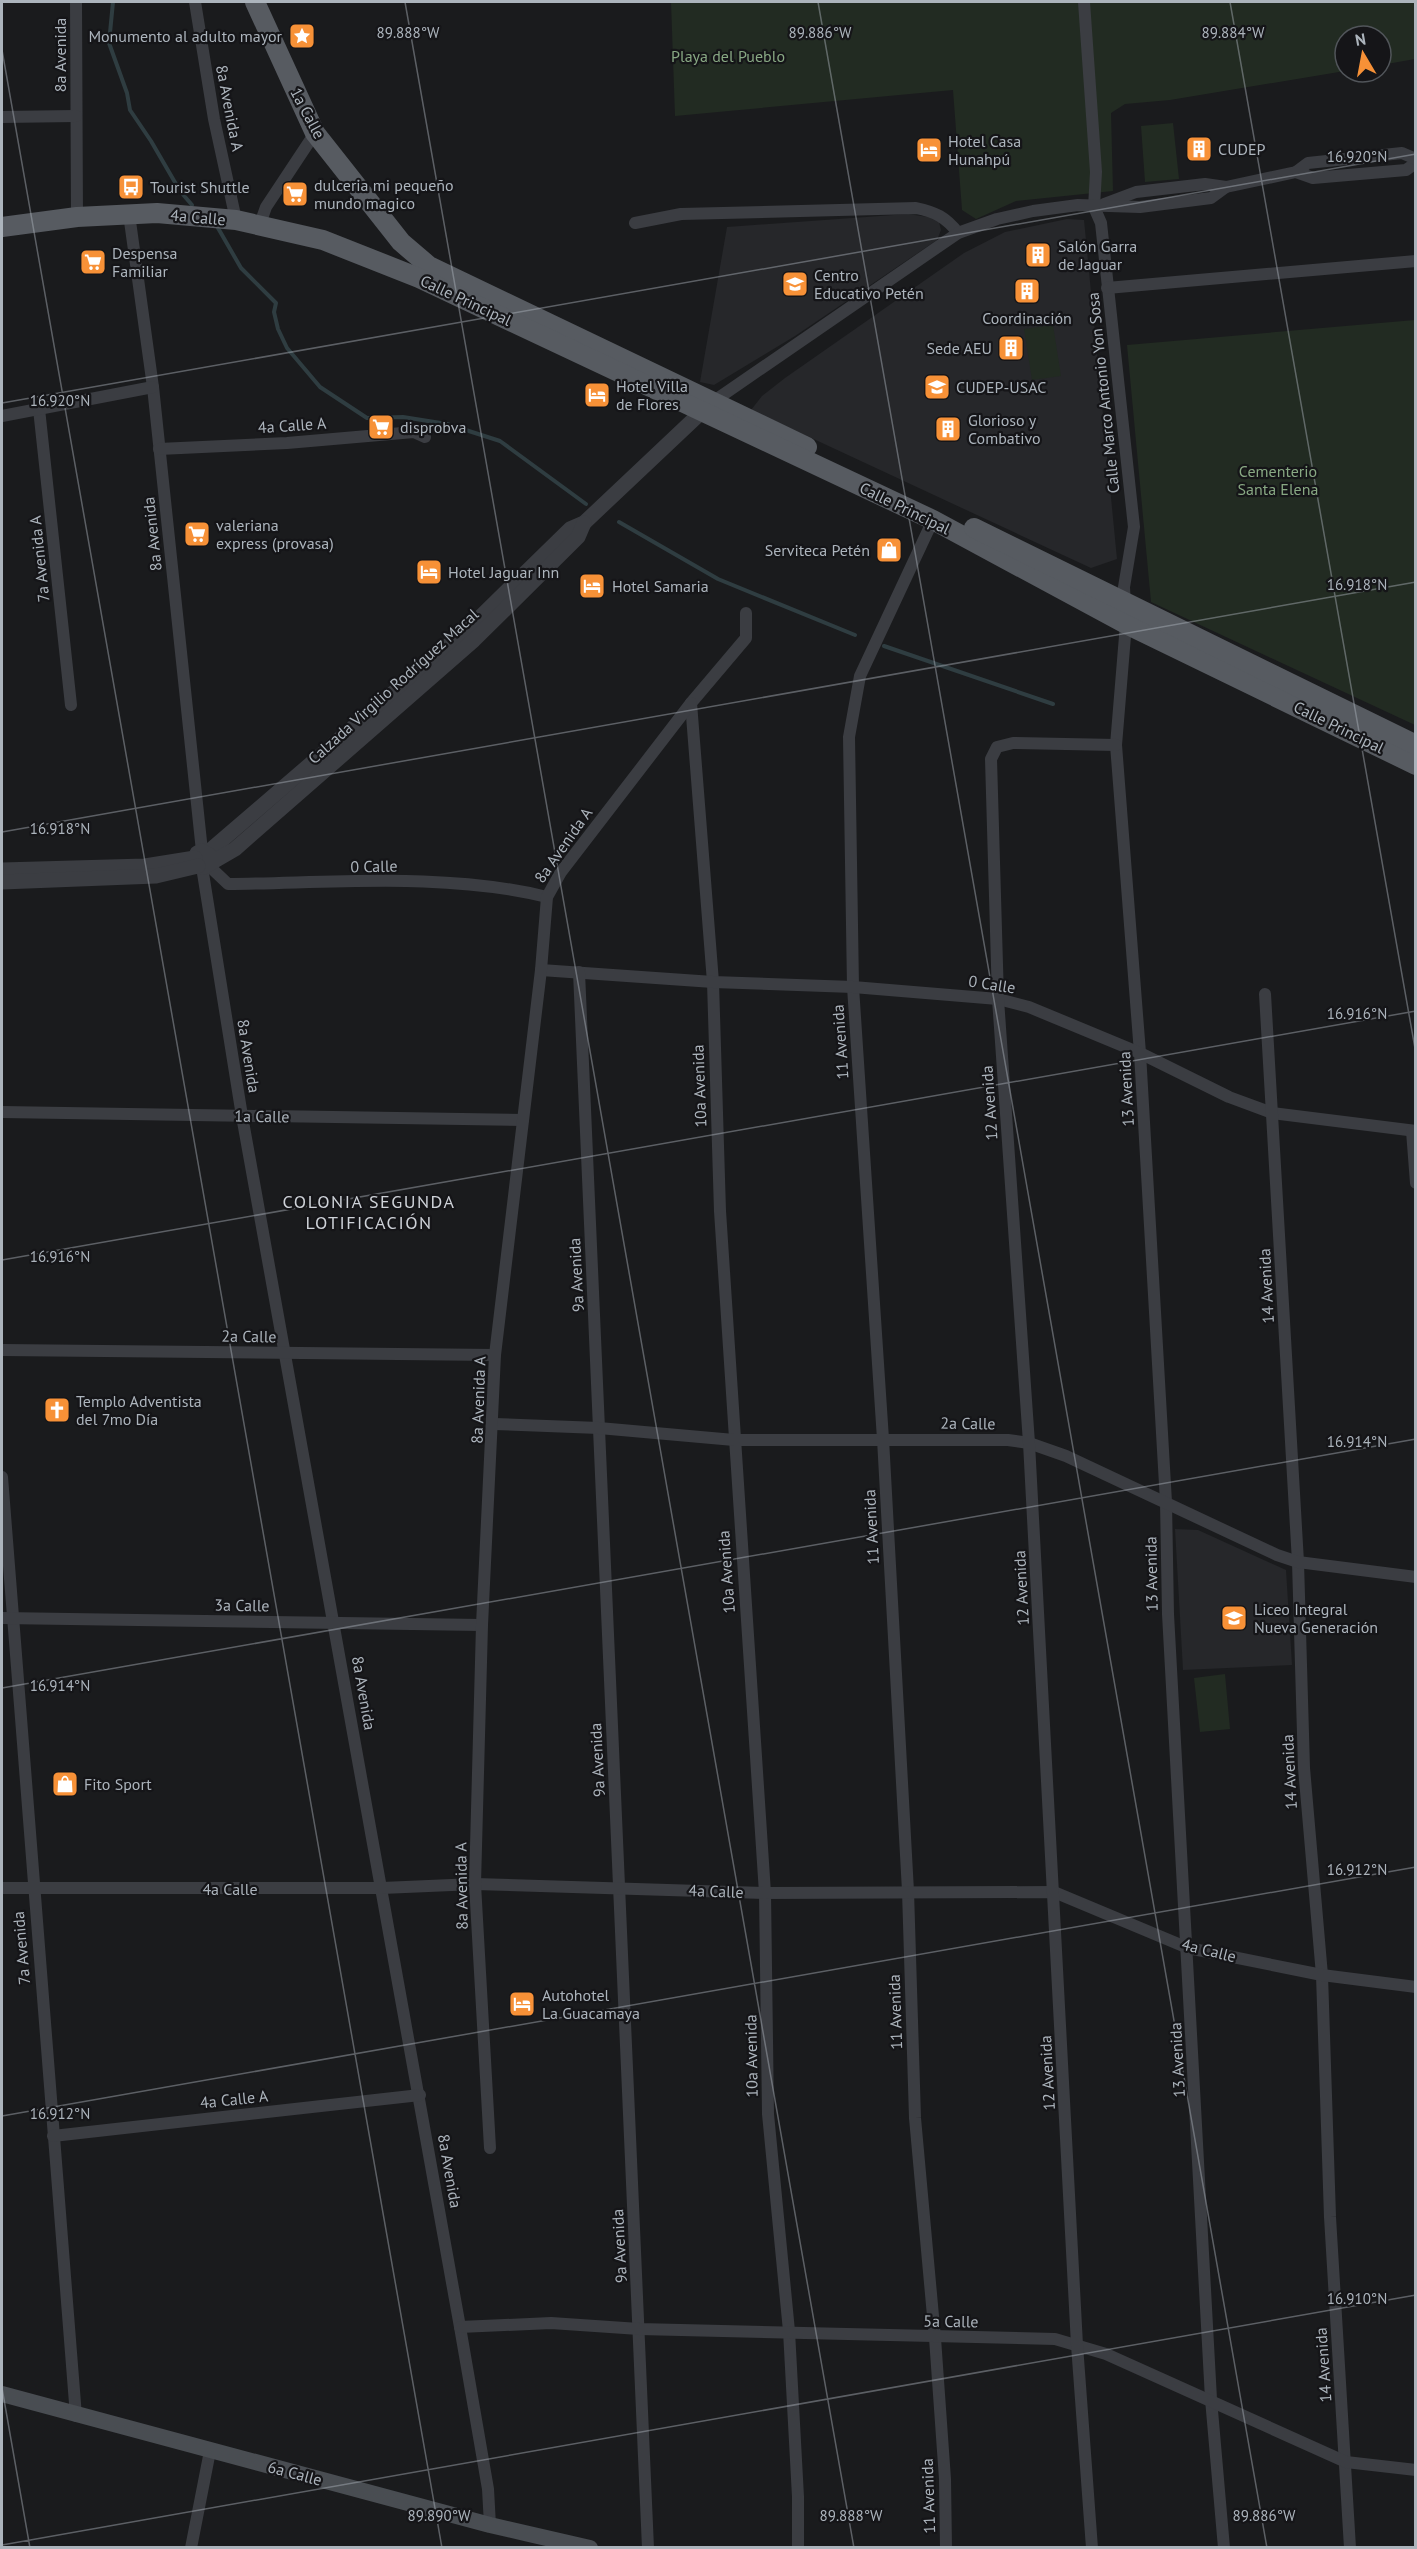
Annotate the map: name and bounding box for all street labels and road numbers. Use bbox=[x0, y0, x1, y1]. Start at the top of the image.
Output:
street label: 8a Avenida bbox=[50, 18, 70, 92]
street label: 8a Avenida A bbox=[212, 63, 248, 154]
street label: 1a Calle bbox=[286, 84, 330, 142]
street label: 4a Calle bbox=[170, 205, 226, 229]
street label: Calle Principal bbox=[417, 270, 515, 330]
street label: Calle Marco Antonio Yon Sosa bbox=[1082, 291, 1124, 495]
street label: 4a Calle A bbox=[257, 413, 327, 437]
street label: Calle Principal bbox=[856, 477, 954, 539]
street label: 8a Avenida bbox=[138, 496, 166, 572]
street label: 7a Avenida A bbox=[24, 514, 53, 603]
street label: Calzada Virgilio Rodríguez Macal bbox=[304, 604, 483, 768]
street label: Calle Principal bbox=[1290, 696, 1388, 758]
street label: 8a Avenida A bbox=[530, 803, 597, 887]
street label: 0 Calle bbox=[350, 856, 398, 876]
street label: 0 Calle bbox=[967, 970, 1017, 998]
street label: 11 Avenida bbox=[827, 1004, 853, 1080]
street label: 8a Avenida bbox=[233, 1018, 265, 1094]
street label: 10a Avenida bbox=[688, 1044, 710, 1128]
street label: 13 Avenida bbox=[1114, 1051, 1138, 1127]
street label: 12 Avenida bbox=[976, 1065, 1002, 1141]
street label: 1a Calle bbox=[234, 1106, 290, 1126]
street label: 9a Avenida bbox=[564, 1237, 588, 1313]
street label: 14 Avenida bbox=[1254, 1248, 1278, 1324]
street label: 2a Calle bbox=[221, 1326, 277, 1346]
street label: 8a Avenida A bbox=[466, 1355, 490, 1444]
street label: 2a Calle bbox=[940, 1413, 996, 1433]
street label: 11 Avenida bbox=[859, 1489, 883, 1565]
street label: 10a Avenida bbox=[713, 1530, 739, 1614]
street label: 13 Avenida bbox=[1140, 1536, 1162, 1612]
street label: 12 Avenida bbox=[1009, 1550, 1033, 1626]
street label: 3a Calle bbox=[214, 1595, 270, 1615]
street label: 8a Avenida bbox=[348, 1655, 380, 1731]
street label: 9a Avenida bbox=[585, 1722, 609, 1798]
street label: 14 Avenida bbox=[1277, 1734, 1301, 1810]
street label: 8a Avenida A bbox=[450, 1841, 472, 1930]
street label: 4a Calle bbox=[202, 1879, 258, 1899]
street label: 4a Calle bbox=[688, 1880, 744, 1902]
street label: 7a Avenida bbox=[8, 1910, 34, 1986]
street label: 4a Calle bbox=[1180, 1934, 1238, 1966]
street label: 11 Avenida bbox=[884, 1974, 906, 2050]
street label: 10a Avenida bbox=[740, 2014, 762, 2098]
street label: 13 Avenida bbox=[1165, 2022, 1189, 2098]
street label: 12 Avenida bbox=[1035, 2035, 1059, 2111]
street label: 4a Calle A bbox=[199, 2085, 270, 2113]
street label: 8a Avenida bbox=[434, 2133, 466, 2209]
street label: 9a Avenida bbox=[607, 2208, 631, 2284]
street label: 5a Calle bbox=[923, 2311, 979, 2331]
street label: 14 Avenida bbox=[1310, 2327, 1336, 2403]
street label: 6a Calle bbox=[266, 2456, 324, 2490]
street label: 11 Avenida bbox=[917, 2458, 939, 2534]

